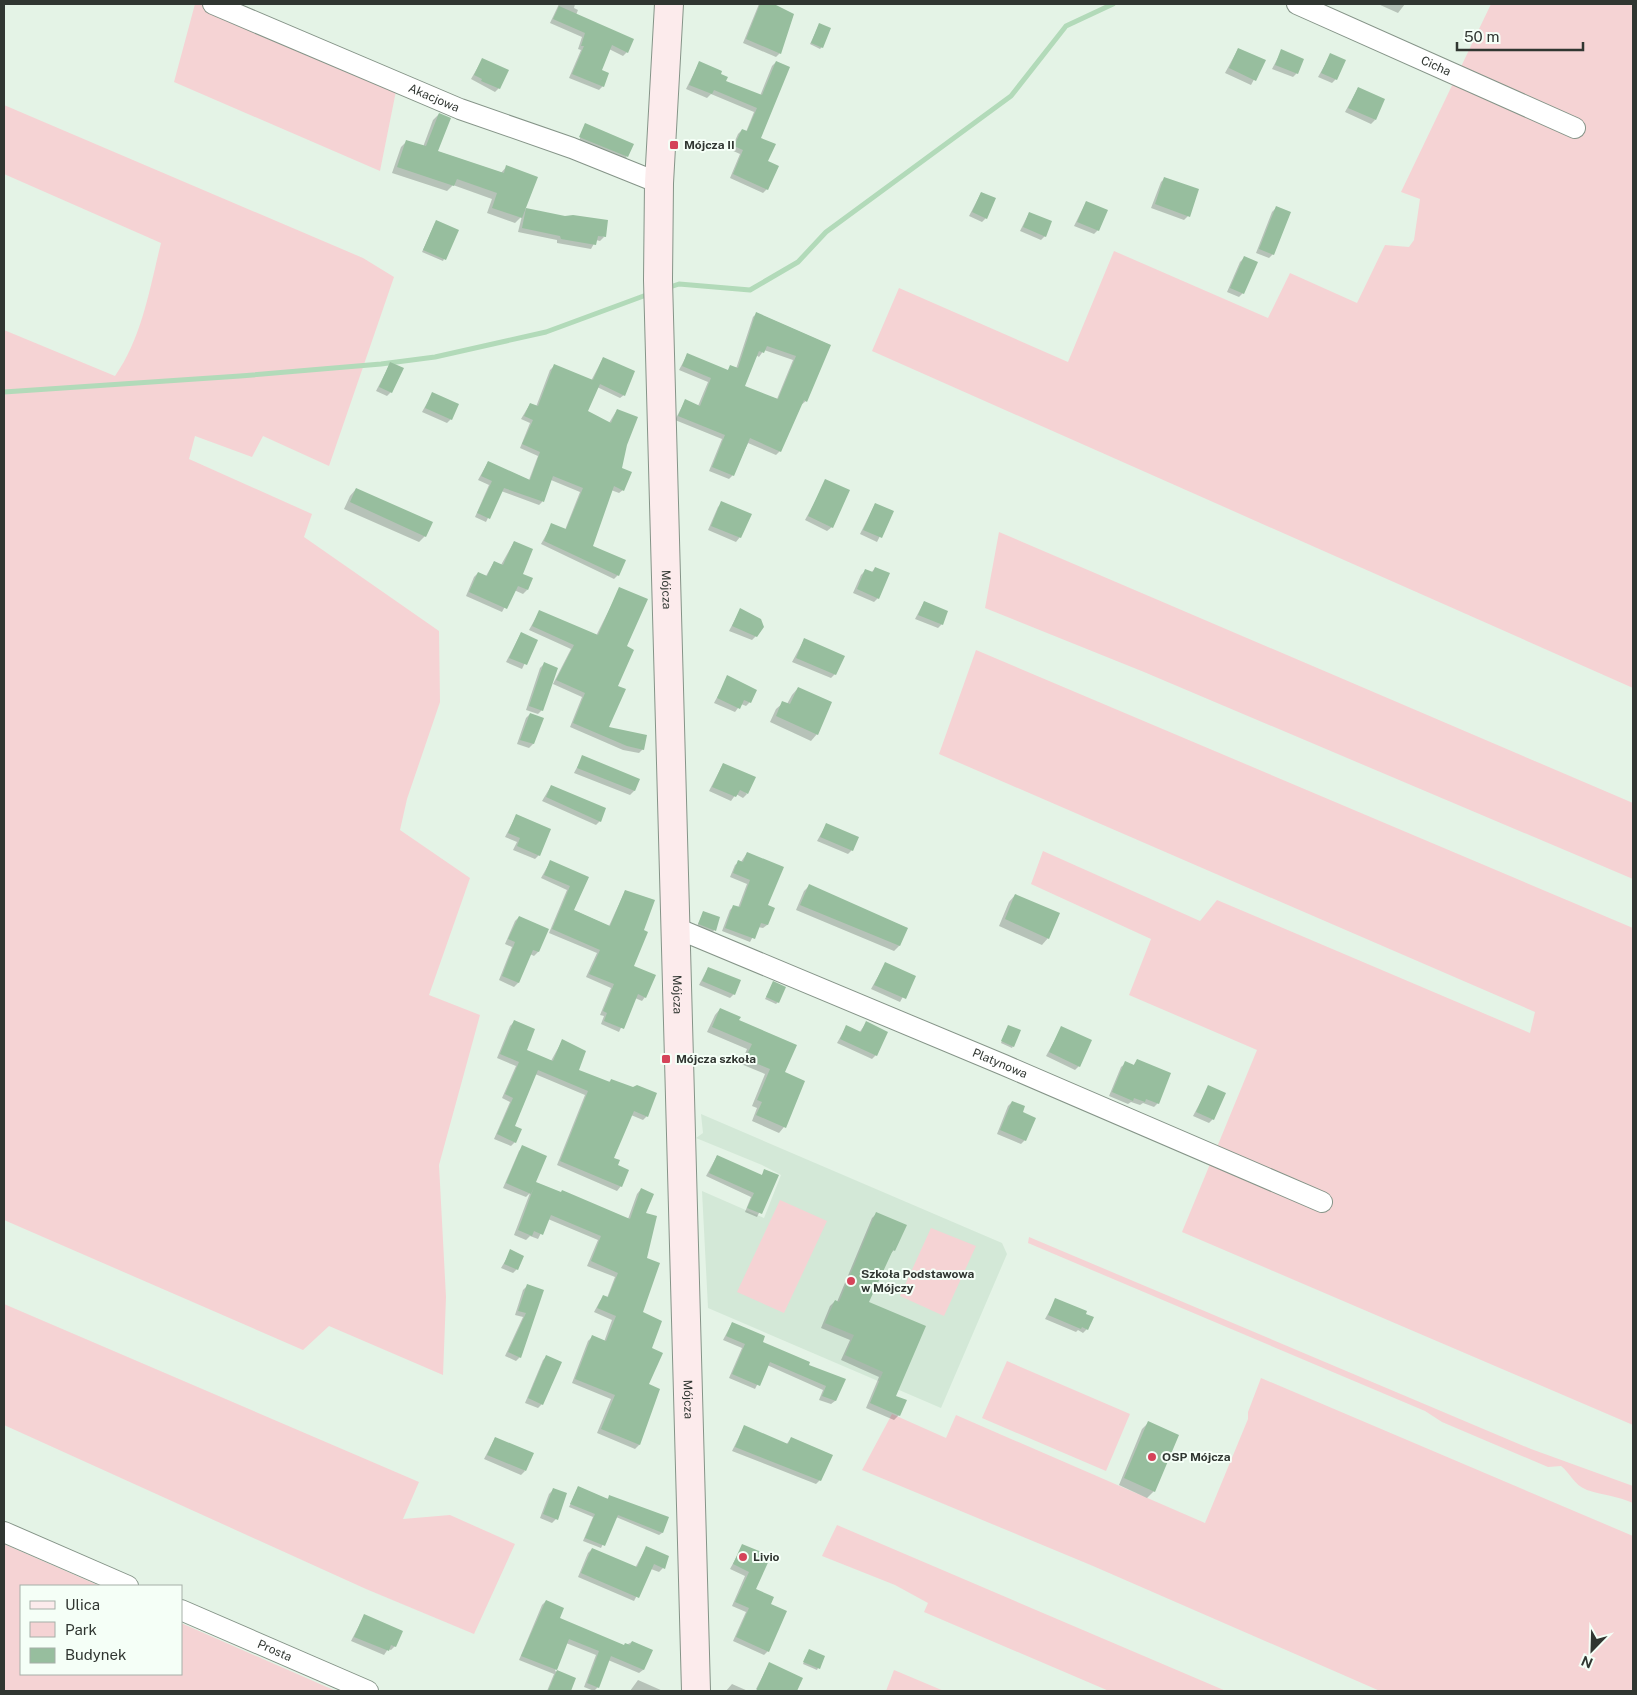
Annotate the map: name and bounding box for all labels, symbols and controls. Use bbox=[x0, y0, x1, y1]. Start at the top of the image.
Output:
scale bar bbox=[1457, 20, 1583, 52]
text: 50 m bbox=[1464, 28, 1499, 45]
street label: Cicha bbox=[1419, 53, 1453, 79]
street label: Akacjowa bbox=[406, 81, 461, 115]
place label: Mójcza II bbox=[684, 138, 735, 152]
marker: Mójcza II bbox=[668, 139, 680, 151]
street label: Mójcza bbox=[659, 570, 674, 609]
street label: Mójcza bbox=[670, 975, 685, 1014]
street label: Platynowa bbox=[970, 1046, 1029, 1081]
place label: Mójcza szkoła bbox=[676, 1052, 756, 1066]
marker: Mójcza szkoła bbox=[660, 1053, 672, 1065]
place label: Szkoła Podstawowa w Mójczy bbox=[861, 1267, 974, 1295]
marker: Szkoła Podstawowa w Mójczy bbox=[845, 1275, 857, 1287]
street label: Mójcza bbox=[681, 1379, 696, 1419]
place label: OSP Mójcza bbox=[1162, 1450, 1231, 1464]
marker: OSP Mójcza bbox=[1146, 1451, 1158, 1463]
place label: Livio bbox=[753, 1550, 780, 1564]
marker: Livio bbox=[737, 1551, 749, 1563]
legend bbox=[20, 1585, 182, 1675]
text: Ulica bbox=[65, 1596, 100, 1613]
text: Park bbox=[65, 1621, 97, 1638]
north arrow bbox=[1567, 1625, 1617, 1675]
street label: Prosta bbox=[255, 1637, 294, 1664]
text: Budynek bbox=[65, 1646, 126, 1663]
text: N bbox=[1579, 1652, 1595, 1671]

